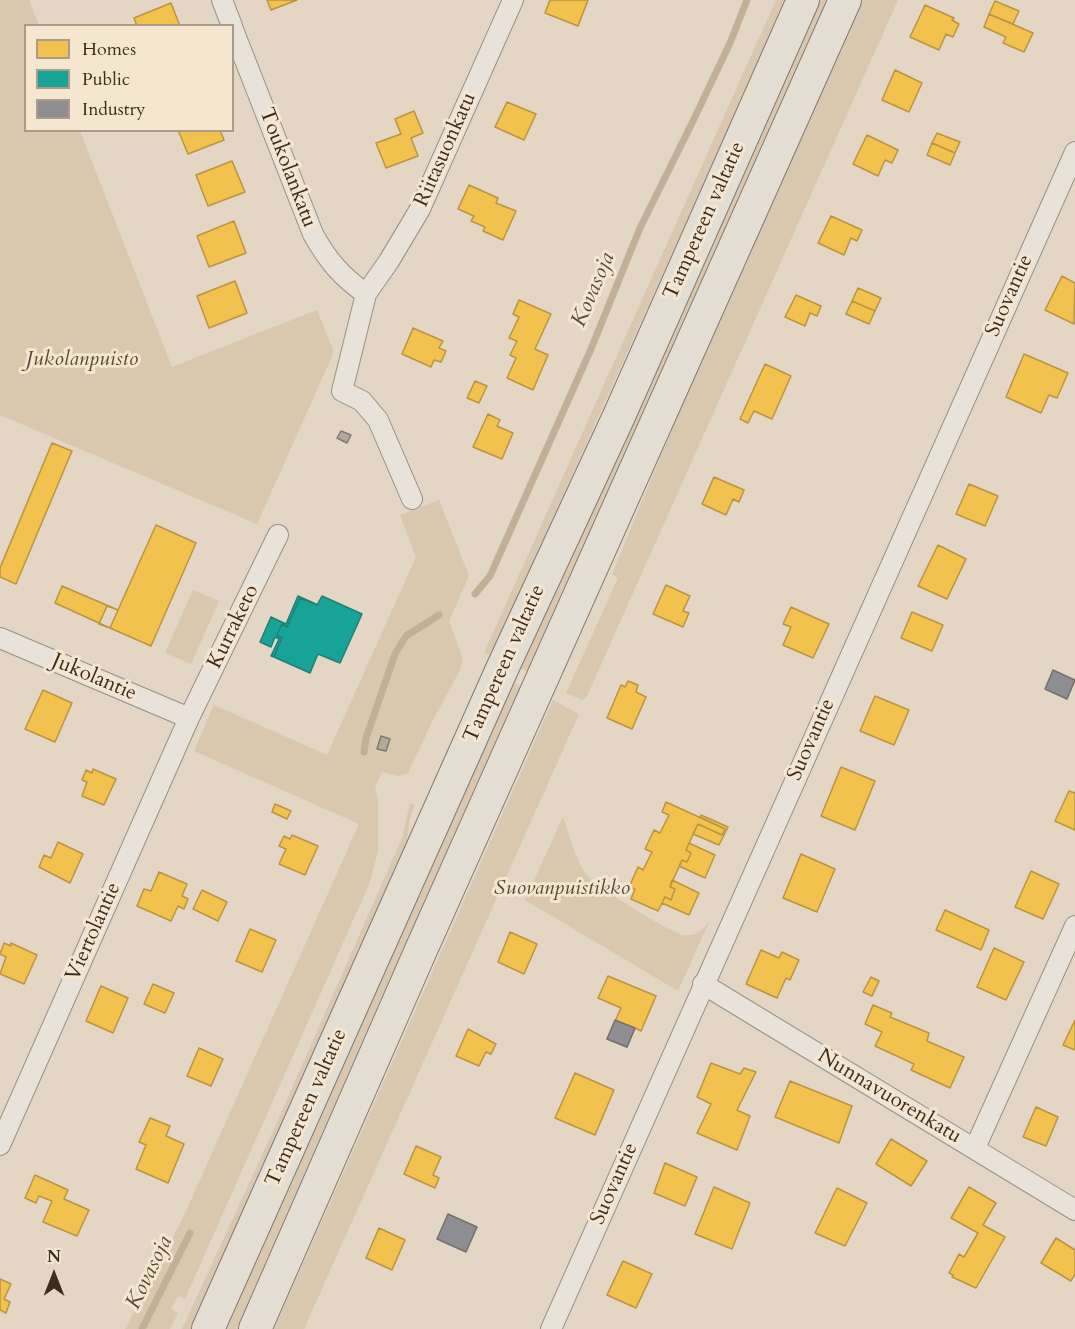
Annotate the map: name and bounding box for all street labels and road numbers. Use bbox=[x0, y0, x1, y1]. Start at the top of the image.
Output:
street label: Riitasuonkatu bbox=[410, 89, 482, 211]
street label: Toukolankatu bbox=[253, 105, 321, 231]
street label: Tampereen valtatie bbox=[659, 138, 751, 304]
street label: Suovantie bbox=[981, 251, 1039, 341]
street label: Kurraketo bbox=[203, 581, 265, 673]
street label: Tampereen valtatie bbox=[459, 581, 551, 747]
street label: Jukolantie bbox=[48, 649, 140, 707]
street label: Suovantie bbox=[783, 695, 841, 785]
street label: Viertolantie bbox=[61, 879, 127, 985]
street label: Tampereen valtatie bbox=[261, 1025, 353, 1191]
street label: Nunnavuorenkatu bbox=[812, 1044, 966, 1150]
street label: Suovantie bbox=[586, 1139, 644, 1229]

